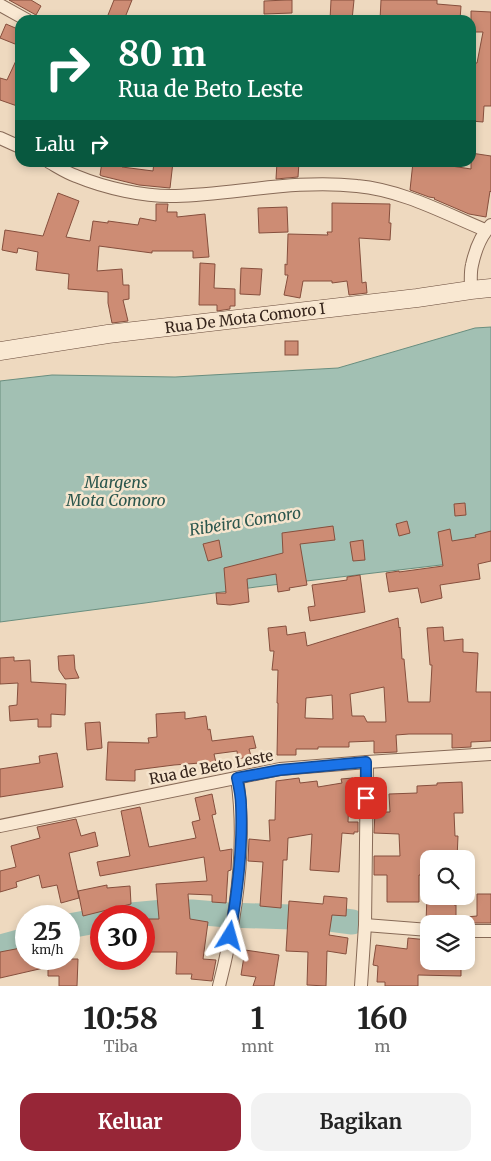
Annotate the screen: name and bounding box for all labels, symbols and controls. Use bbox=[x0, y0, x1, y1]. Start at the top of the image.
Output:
text: 80 m bbox=[118, 32, 206, 76]
icon: right bbox=[35, 35, 100, 100]
text: Rua de Beto Leste bbox=[118, 75, 303, 103]
icon: right bbox=[85, 130, 113, 158]
text: Lalu bbox=[35, 132, 75, 156]
street label: Rua De Mota Comoro I bbox=[164, 299, 326, 337]
water label: Margens Mota Comoro bbox=[65, 472, 166, 510]
water label: Ribeira Comoro bbox=[188, 502, 302, 540]
street label: Rua de Beto Leste bbox=[147, 746, 275, 788]
pin bbox=[345, 777, 387, 819]
icon: arrive bbox=[352, 784, 380, 812]
map controls bbox=[420, 850, 475, 970]
button: search bbox=[420, 850, 475, 905]
speed limit sign: 30 bbox=[90, 905, 155, 970]
position arrow bbox=[203, 909, 255, 961]
text: 25 bbox=[33, 915, 62, 947]
button: layers bbox=[420, 915, 475, 970]
text: km/h bbox=[32, 942, 63, 957]
text: 10:58 bbox=[83, 999, 158, 1037]
text: 1 bbox=[251, 999, 264, 1037]
text: 160 bbox=[357, 999, 408, 1037]
text: Tiba bbox=[103, 1036, 138, 1056]
text: mnt bbox=[241, 1036, 274, 1056]
text: m bbox=[374, 1036, 390, 1056]
button: Keluar bbox=[20, 1093, 241, 1151]
button: Bagikan bbox=[251, 1093, 471, 1151]

